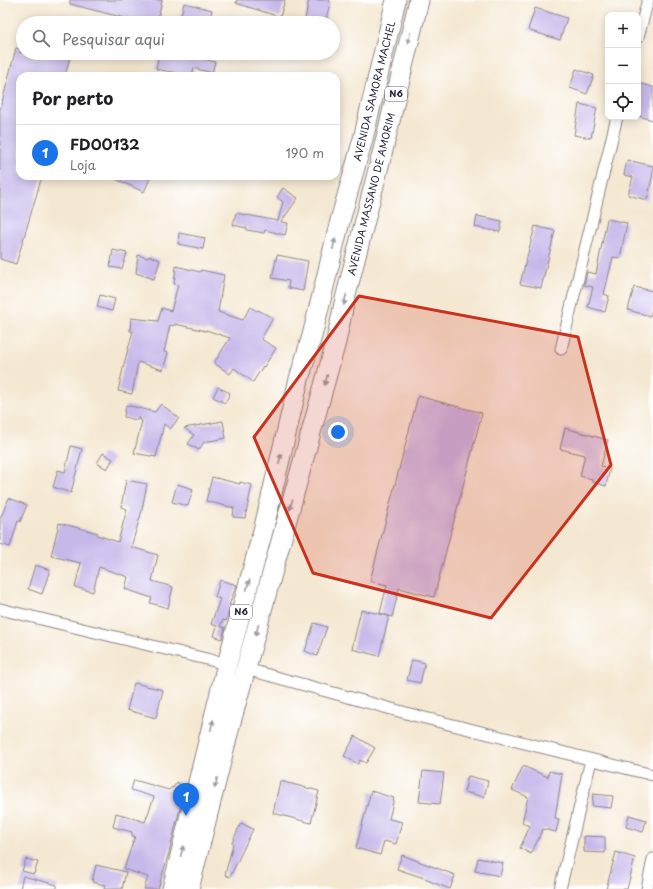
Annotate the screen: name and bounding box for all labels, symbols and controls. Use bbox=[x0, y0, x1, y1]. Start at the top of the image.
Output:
map controls bbox=[605, 12, 641, 120]
button: + bbox=[605, 12, 641, 48]
search box bbox=[16, 16, 340, 60]
street label: AVENIDA SAMORA MACHEL bbox=[349, 19, 398, 163]
icon: search bbox=[30, 27, 52, 49]
text: Pesquisar aqui bbox=[62, 27, 165, 50]
one-way arrow bbox=[406, 32, 412, 44]
button: − bbox=[605, 48, 641, 84]
button: locate bbox=[605, 84, 641, 120]
text: Por perto bbox=[32, 85, 113, 111]
road number: N6 bbox=[385, 87, 407, 101]
street label: AVENIDA MASSANO DE AMORIM bbox=[343, 111, 398, 277]
text: FD00132 bbox=[70, 132, 140, 155]
text: 1 bbox=[42, 143, 48, 162]
text: 190 m bbox=[285, 143, 324, 162]
text: Loja bbox=[70, 155, 96, 174]
one-way arrow bbox=[332, 238, 338, 250]
one-way arrow bbox=[342, 294, 348, 306]
one-way arrow bbox=[322, 373, 328, 386]
your location bbox=[328, 422, 348, 442]
one-way arrow bbox=[277, 453, 283, 465]
one-way arrow bbox=[288, 499, 294, 511]
one-way arrow bbox=[245, 579, 251, 591]
road number: N6 bbox=[230, 605, 252, 619]
one-way arrow bbox=[254, 624, 260, 636]
one-way arrow bbox=[210, 719, 216, 731]
one-way arrow bbox=[212, 777, 218, 789]
pin: 1 bbox=[173, 783, 199, 816]
one-way arrow bbox=[179, 845, 185, 857]

